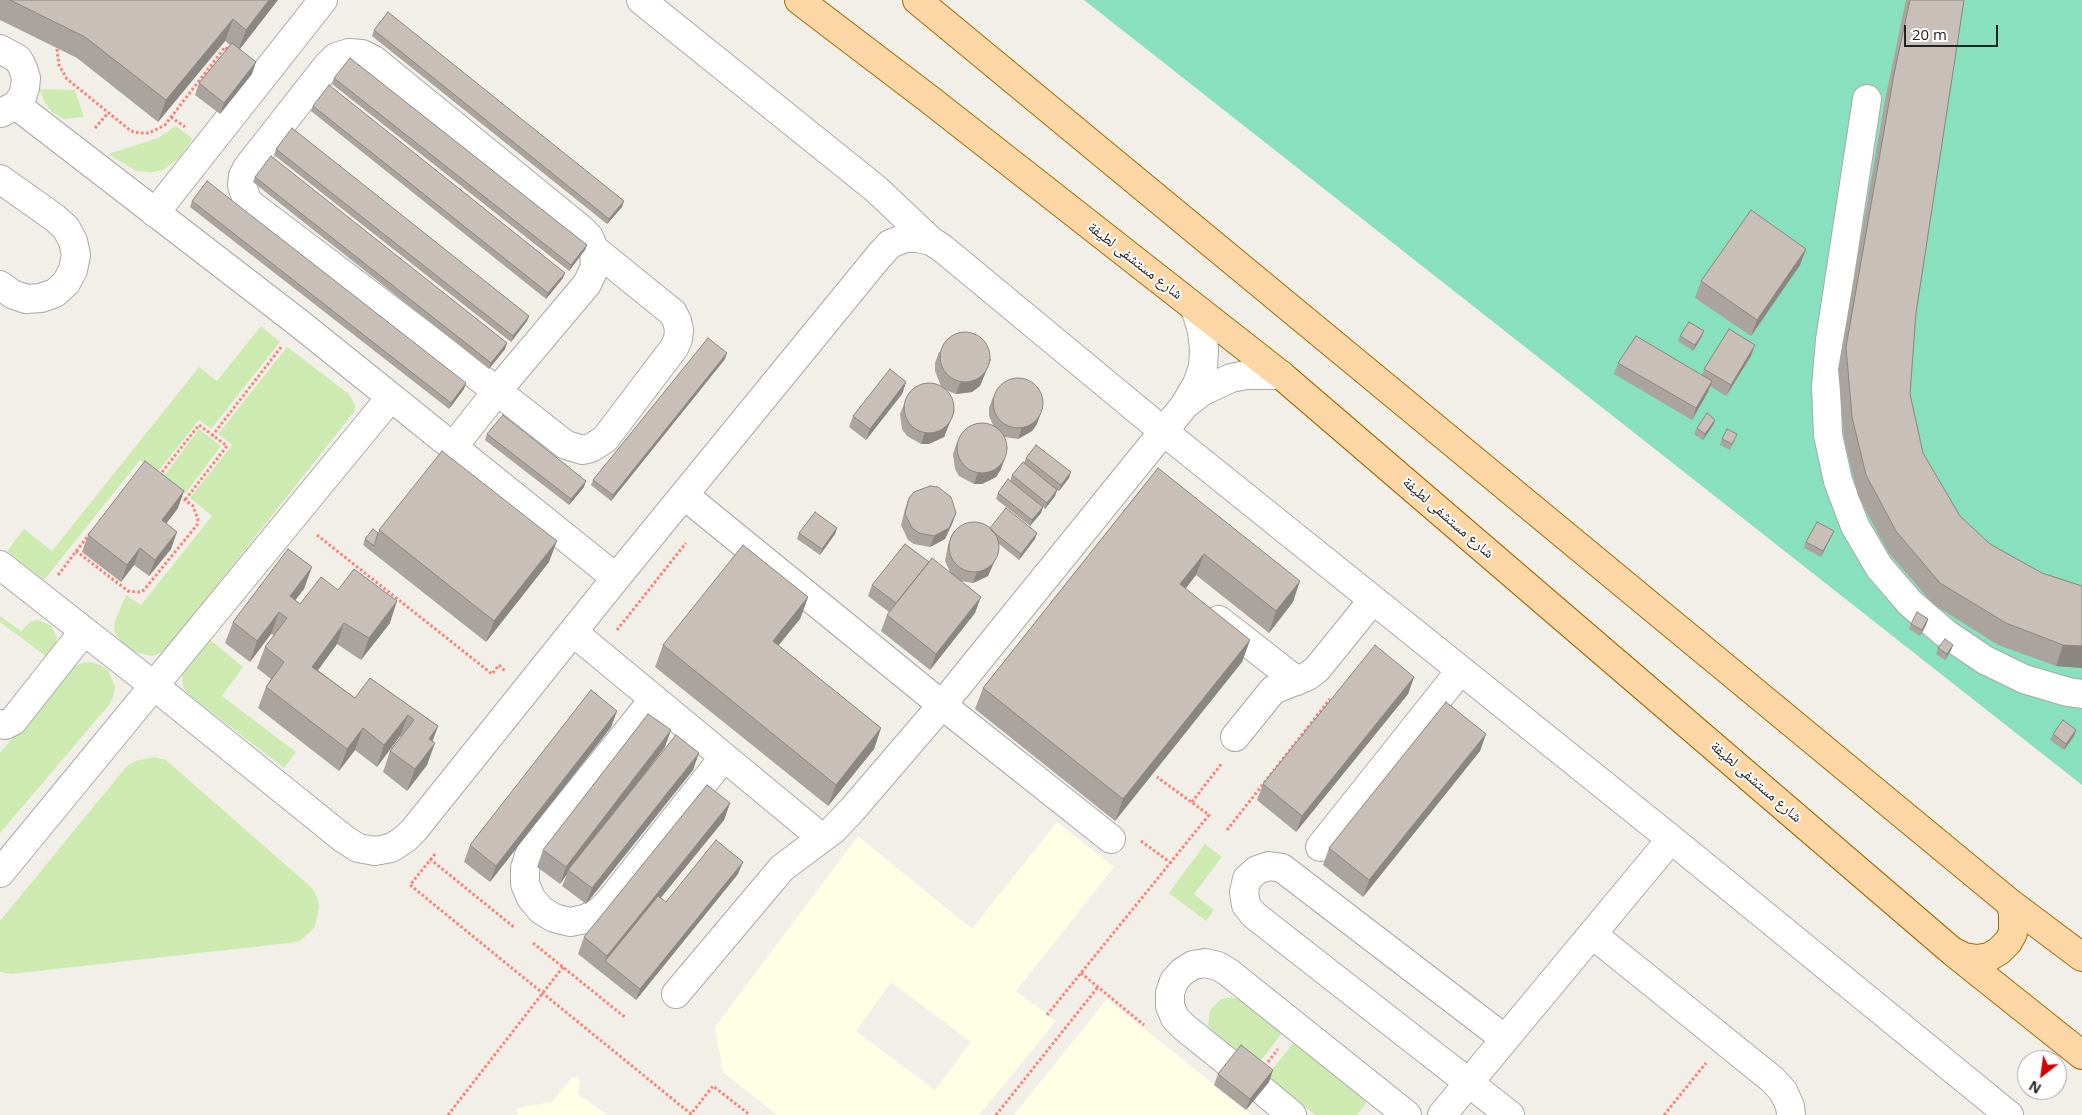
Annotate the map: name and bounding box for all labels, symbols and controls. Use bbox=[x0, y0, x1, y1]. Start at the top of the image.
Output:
scale bar bbox=[1907, 15, 2001, 47]
text: 20 m bbox=[1912, 24, 1947, 44]
street label: شارع مستشفى لطيفة bbox=[1084, 218, 1186, 304]
street label: شارع مستشفى لطيفة bbox=[1399, 473, 1497, 563]
street label: شارع مستشفى لطيفة bbox=[1707, 737, 1805, 827]
north arrow bbox=[2017, 1050, 2067, 1100]
text: N bbox=[2025, 1076, 2044, 1099]

